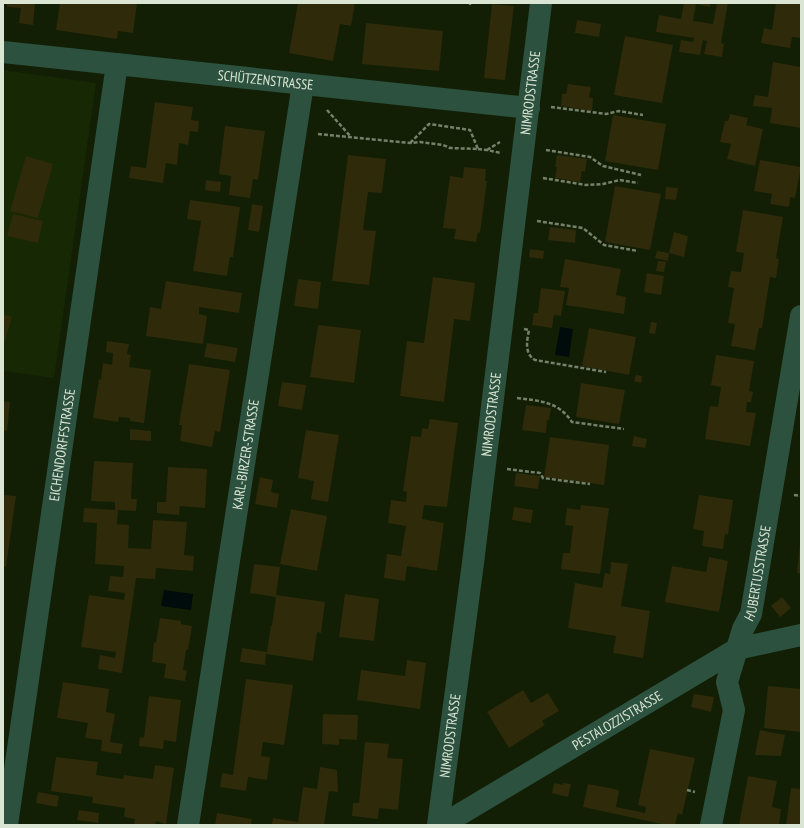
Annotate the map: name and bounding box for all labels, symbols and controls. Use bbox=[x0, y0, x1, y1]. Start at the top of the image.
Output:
street label: NIMRODSTRASSE bbox=[516, 50, 544, 136]
street label: SCHÜTZENSTRASSE bbox=[217, 66, 314, 94]
street label: NIMRODSTRASSE bbox=[477, 371, 505, 457]
street label: EICHENDORFFSTRASSE bbox=[45, 388, 79, 502]
street label: KARL-BIRZER-STRASSE bbox=[228, 398, 263, 511]
street label: HUBERTUSSTRASSE bbox=[740, 524, 775, 624]
street label: PESTALOZZISTRASSE bbox=[569, 687, 665, 754]
street label: NIMRODSTRASSE bbox=[435, 693, 464, 779]

